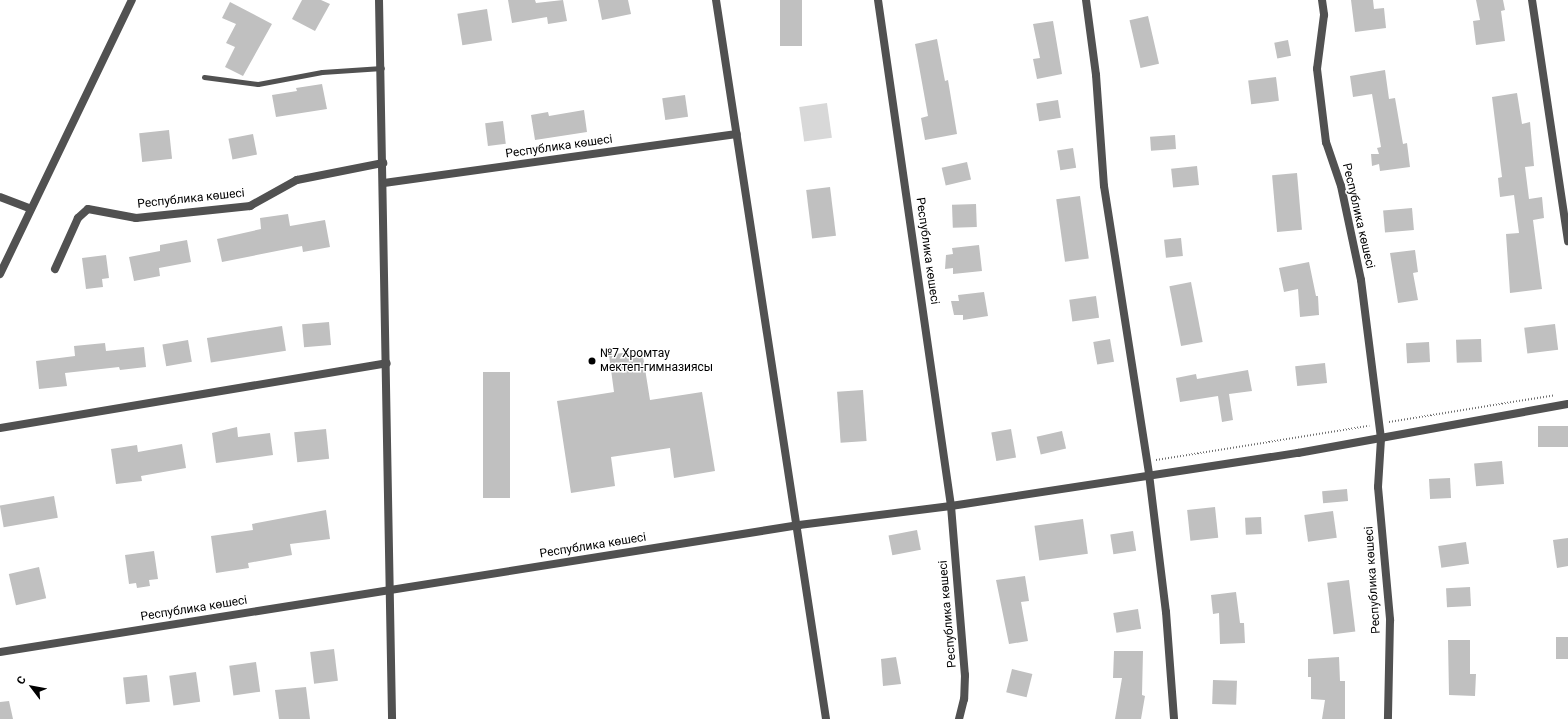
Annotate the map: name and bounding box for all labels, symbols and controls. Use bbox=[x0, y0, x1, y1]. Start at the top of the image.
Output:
street label: Республика көшесі bbox=[505, 132, 613, 162]
street label: Республика көшесі bbox=[1339, 162, 1377, 270]
street label: Республика көшесі bbox=[137, 186, 245, 212]
street label: Республика көшесі bbox=[912, 197, 942, 305]
place label: №7 Хромтау мектеп-гимназиясы bbox=[600, 347, 713, 375]
marker: №7 Хромтау мектеп-гимназиясы bbox=[587, 356, 597, 366]
street label: Республика көшесі bbox=[1362, 526, 1384, 634]
street label: Республика көшесі bbox=[539, 530, 647, 562]
street label: Республика көшесі bbox=[936, 560, 960, 668]
street label: Республика көшесі bbox=[140, 593, 248, 625]
north arrow bbox=[12, 667, 52, 707]
text: С bbox=[14, 674, 29, 687]

